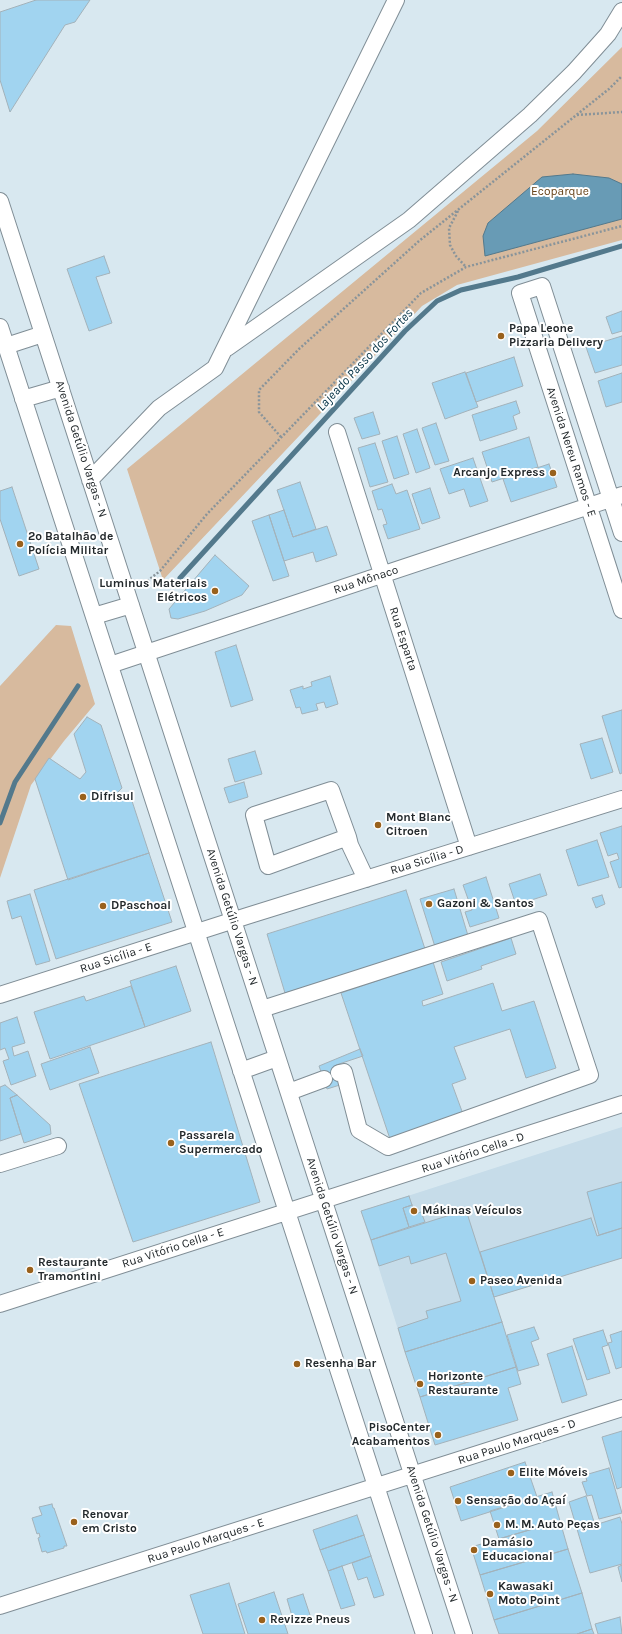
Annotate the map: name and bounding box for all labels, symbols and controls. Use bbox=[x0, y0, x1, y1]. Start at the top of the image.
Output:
park label: Ecoparque bbox=[531, 185, 589, 199]
water label: Lajeado Passo dos Fortes bbox=[313, 306, 417, 414]
place label: Papa Leone Pizzaria Delivery bbox=[509, 322, 603, 350]
marker: Papa Leone Pizzaria Delivery bbox=[496, 331, 506, 341]
street label: Avenida Getúlio Vargas - N bbox=[52, 379, 110, 519]
street label: Avenida Nereu Ramos - E bbox=[543, 385, 599, 519]
place label: Arcanjo Express bbox=[453, 466, 545, 480]
marker: Arcanjo Express bbox=[548, 468, 558, 478]
place label: 2º Batalhão de Polícia Militar bbox=[28, 530, 113, 558]
marker: 2º Batalhão de Polícia Militar bbox=[15, 539, 25, 549]
street label: Rua Mônaco bbox=[332, 563, 400, 597]
place label: Luminus Materiais Elétricos bbox=[99, 577, 207, 605]
marker: Luminus Materiais Elétricos bbox=[210, 586, 220, 596]
street label: Rua Esparta bbox=[386, 605, 420, 673]
place label: Difrisul bbox=[91, 790, 134, 804]
marker: Difrisul bbox=[78, 792, 88, 802]
place label: Mont Blanc Citroen bbox=[386, 811, 451, 839]
marker: Mont Blanc Citroen bbox=[373, 820, 383, 830]
street label: Rua Sicília - D bbox=[389, 842, 465, 878]
street label: Avenida Getúlio Vargas - N bbox=[203, 847, 261, 987]
place label: Gazoni & Santos bbox=[437, 897, 534, 911]
place label: DPaschoal bbox=[111, 899, 171, 913]
marker: Gazoni & Santos bbox=[424, 899, 434, 909]
marker: DPaschoal bbox=[98, 901, 108, 911]
street label: Rua Sicília - E bbox=[78, 940, 154, 976]
place label: Passarela Supermercado bbox=[179, 1129, 263, 1157]
street label: Rua Vitório Cella - D bbox=[420, 1130, 526, 1176]
marker: Passarela Supermercado bbox=[166, 1138, 176, 1148]
street label: Avenida Getúlio Vargas - N bbox=[303, 1156, 361, 1296]
place label: Mákinas Veículos bbox=[422, 1204, 522, 1218]
marker: Mákinas Veículos bbox=[409, 1206, 419, 1216]
street label: Rua Vitório Cella - E bbox=[120, 1225, 226, 1271]
place label: Restaurante Tramontini bbox=[38, 1256, 108, 1284]
marker: Restaurante Tramontini bbox=[25, 1265, 35, 1275]
place label: Paseo Avenida bbox=[480, 1274, 562, 1288]
marker: Paseo Avenida bbox=[467, 1276, 477, 1286]
place label: Resenha Bar bbox=[305, 1357, 376, 1371]
marker: Resenha Bar bbox=[292, 1359, 302, 1369]
place label: Horizonte Restaurante bbox=[428, 1370, 498, 1398]
marker: Horizonte Restaurante bbox=[415, 1379, 425, 1389]
street label: Rua Paulo Marques - D bbox=[456, 1416, 578, 1468]
place label: PisoCenter Acabamentos bbox=[352, 1421, 430, 1449]
marker: PisoCenter Acabamentos bbox=[433, 1430, 443, 1440]
street label: Avenida Getúlio Vargas - N bbox=[403, 1464, 461, 1604]
place label: Elite Móveis bbox=[519, 1466, 588, 1480]
marker: Elite Móveis bbox=[506, 1468, 516, 1478]
place label: Sensação do Açaí bbox=[466, 1494, 566, 1508]
marker: Sensação do Açaí bbox=[453, 1496, 463, 1506]
place label: Renovar em Cristo bbox=[82, 1508, 137, 1536]
street label: Rua Paulo Marques - E bbox=[146, 1515, 266, 1567]
marker: Renovar em Cristo bbox=[69, 1517, 79, 1527]
place label: M. M. Auto Peças bbox=[505, 1518, 600, 1532]
marker: M. M. Auto Peças bbox=[492, 1520, 502, 1530]
place label: Damásio Educacional bbox=[482, 1536, 553, 1564]
marker: Damásio Educacional bbox=[469, 1545, 479, 1555]
place label: Kawasaki Moto Point bbox=[498, 1580, 560, 1608]
marker: Kawasaki Moto Point bbox=[485, 1589, 495, 1599]
place label: Revizze Pneus bbox=[270, 1613, 350, 1627]
marker: Revizze Pneus bbox=[257, 1615, 267, 1625]

